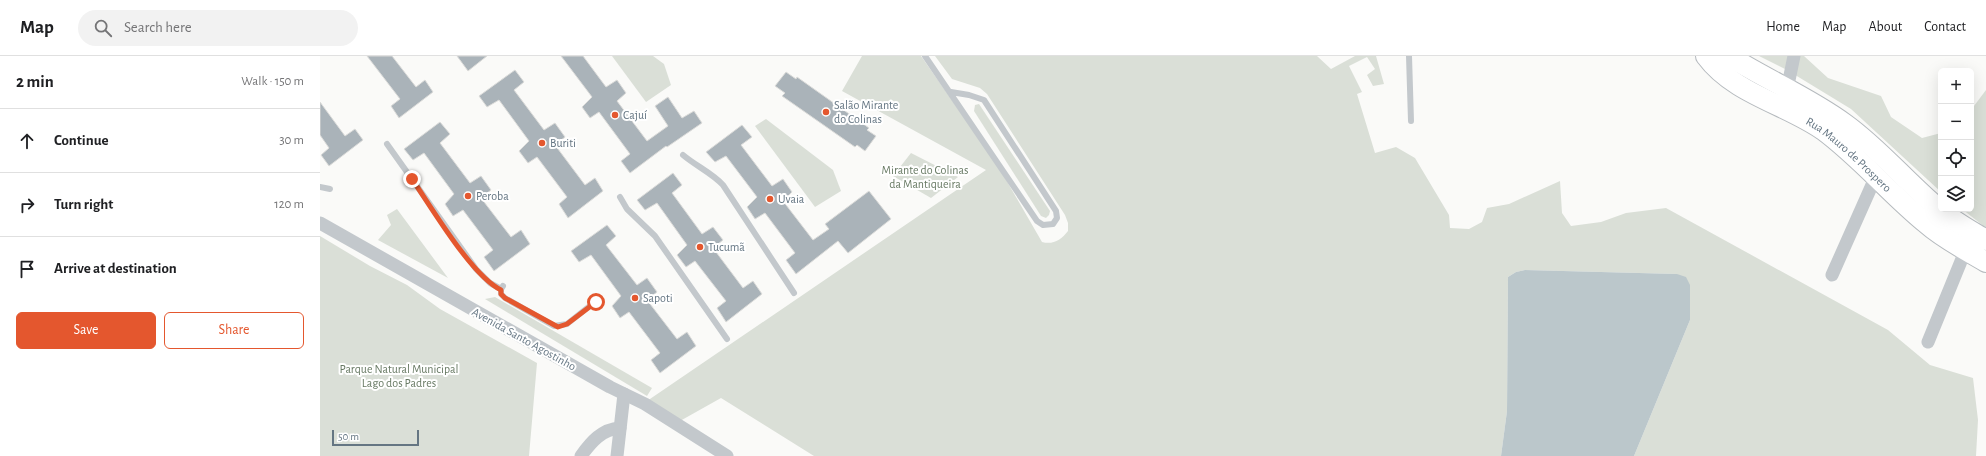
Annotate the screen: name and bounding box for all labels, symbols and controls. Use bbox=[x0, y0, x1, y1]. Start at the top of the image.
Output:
search box bbox=[78, 10, 358, 46]
icon: search bbox=[92, 17, 114, 39]
text: Map bbox=[20, 18, 54, 37]
text: Search here bbox=[124, 20, 192, 35]
text: Home bbox=[1766, 20, 1800, 34]
text: Map bbox=[1822, 20, 1846, 34]
text: About bbox=[1868, 20, 1902, 34]
text: Contact bbox=[1924, 20, 1966, 34]
map controls bbox=[1938, 68, 1974, 212]
button: + bbox=[1938, 68, 1974, 104]
text: 2 min bbox=[16, 73, 54, 90]
text: Walk · 150 m bbox=[241, 75, 304, 88]
place label: Salão Mirante do Colinas bbox=[834, 99, 898, 125]
button: − bbox=[1938, 104, 1974, 140]
marker: Salão Mirante do Colinas bbox=[821, 107, 831, 117]
place label: Cajuí bbox=[623, 109, 647, 122]
marker: Cajuí bbox=[610, 110, 620, 120]
street label: Rua Mauro de Prospero bbox=[1804, 115, 1894, 194]
icon: ahead bbox=[16, 130, 38, 152]
text: Continue bbox=[54, 133, 109, 148]
text: 30 m bbox=[279, 134, 304, 147]
place label: Buriti bbox=[550, 137, 576, 149]
marker: Buriti bbox=[537, 138, 547, 148]
button: locate bbox=[1938, 140, 1974, 176]
park label: Mirante do Colinas da Mantiqueira bbox=[882, 164, 968, 190]
route end bbox=[403, 170, 421, 188]
button: layers bbox=[1938, 176, 1974, 212]
place label: Peroba bbox=[476, 190, 509, 202]
marker: Peroba bbox=[463, 191, 473, 201]
place label: Uvaia bbox=[778, 193, 805, 205]
icon: right bbox=[16, 194, 38, 216]
marker: Uvaia bbox=[765, 194, 775, 204]
text: Turn right bbox=[54, 197, 113, 212]
text: 120 m bbox=[274, 198, 304, 211]
place label: Tucumã bbox=[708, 241, 745, 253]
marker: Tucumã bbox=[695, 242, 705, 252]
icon: arrive bbox=[16, 258, 38, 280]
text: Arrive at destination bbox=[54, 261, 177, 276]
place label: Sapoti bbox=[643, 292, 673, 304]
route start bbox=[587, 293, 605, 311]
marker: Sapoti bbox=[630, 293, 640, 303]
street label: Avenida Santo Agostinho bbox=[470, 305, 578, 373]
button: Save bbox=[16, 312, 156, 349]
button: Share bbox=[164, 312, 304, 349]
park label: Parque Natural Municipal Lago dos Padres bbox=[340, 363, 459, 389]
scale bar bbox=[332, 428, 419, 447]
text: 50 m bbox=[338, 431, 359, 442]

